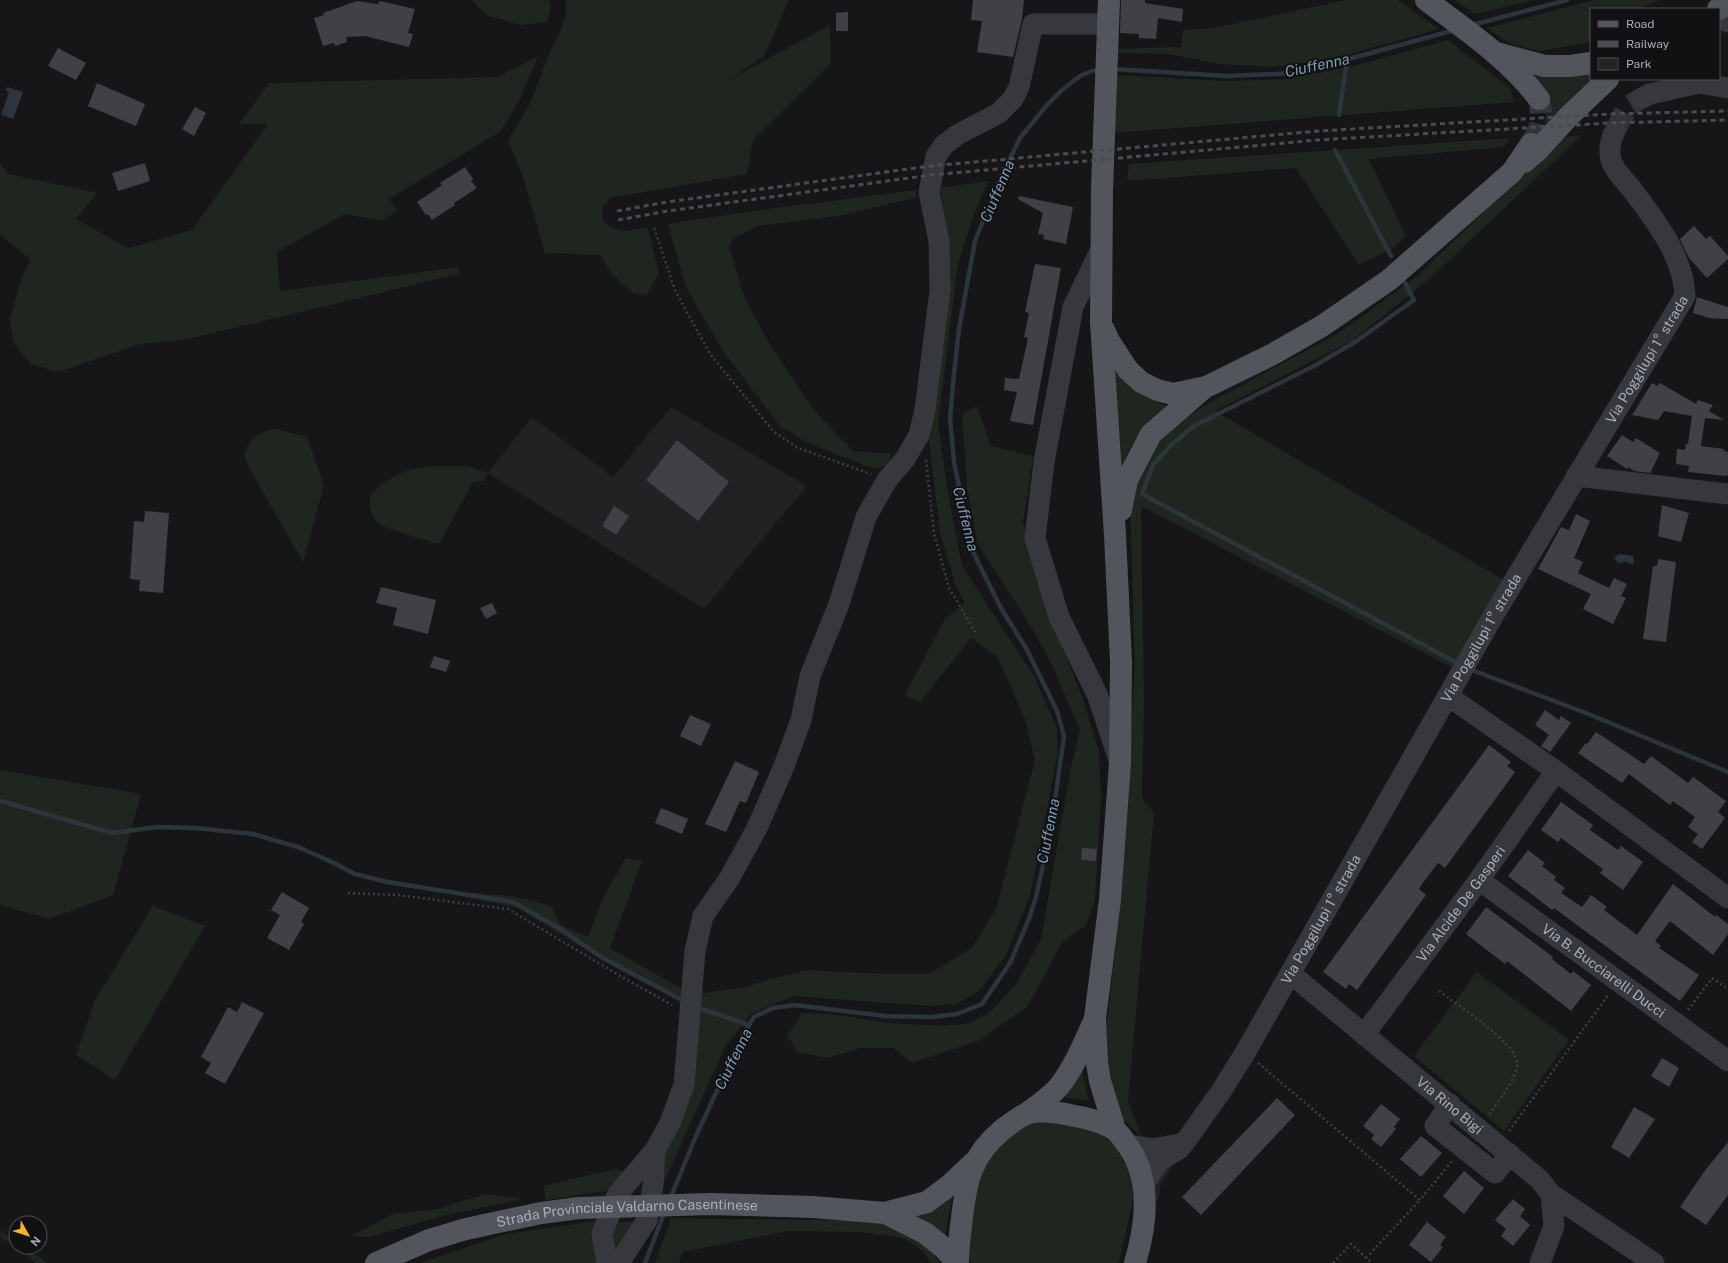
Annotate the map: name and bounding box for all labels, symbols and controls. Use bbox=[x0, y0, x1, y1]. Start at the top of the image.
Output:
legend bbox=[1590, 8, 1720, 80]
text: Road bbox=[1626, 17, 1654, 31]
text: Railway bbox=[1626, 37, 1670, 51]
water label: Ciuffenna bbox=[1283, 50, 1351, 80]
text: Park bbox=[1626, 57, 1652, 71]
water label: Ciuffenna bbox=[976, 157, 1018, 225]
street label: Via Poggilupi 1° strada bbox=[1602, 293, 1691, 426]
water label: Ciuffenna bbox=[950, 485, 982, 553]
street label: Via Poggilupi 1° strada bbox=[1438, 571, 1525, 705]
water label: Ciuffenna bbox=[1033, 797, 1063, 865]
street label: Via Alcide De Gasperi bbox=[1413, 843, 1509, 965]
street label: Via Poggilupi 1° strada bbox=[1278, 852, 1364, 987]
street label: Via B. Bucciarelli Ducci bbox=[1539, 920, 1668, 1021]
water label: Ciuffenna bbox=[711, 1026, 755, 1092]
street label: Via Rino Bigi bbox=[1413, 1073, 1486, 1137]
street label: Strada Provinciale Valdarno Casentinese bbox=[495, 1196, 758, 1230]
north arrow bbox=[8, 1215, 48, 1255]
text: N bbox=[28, 1234, 43, 1248]

